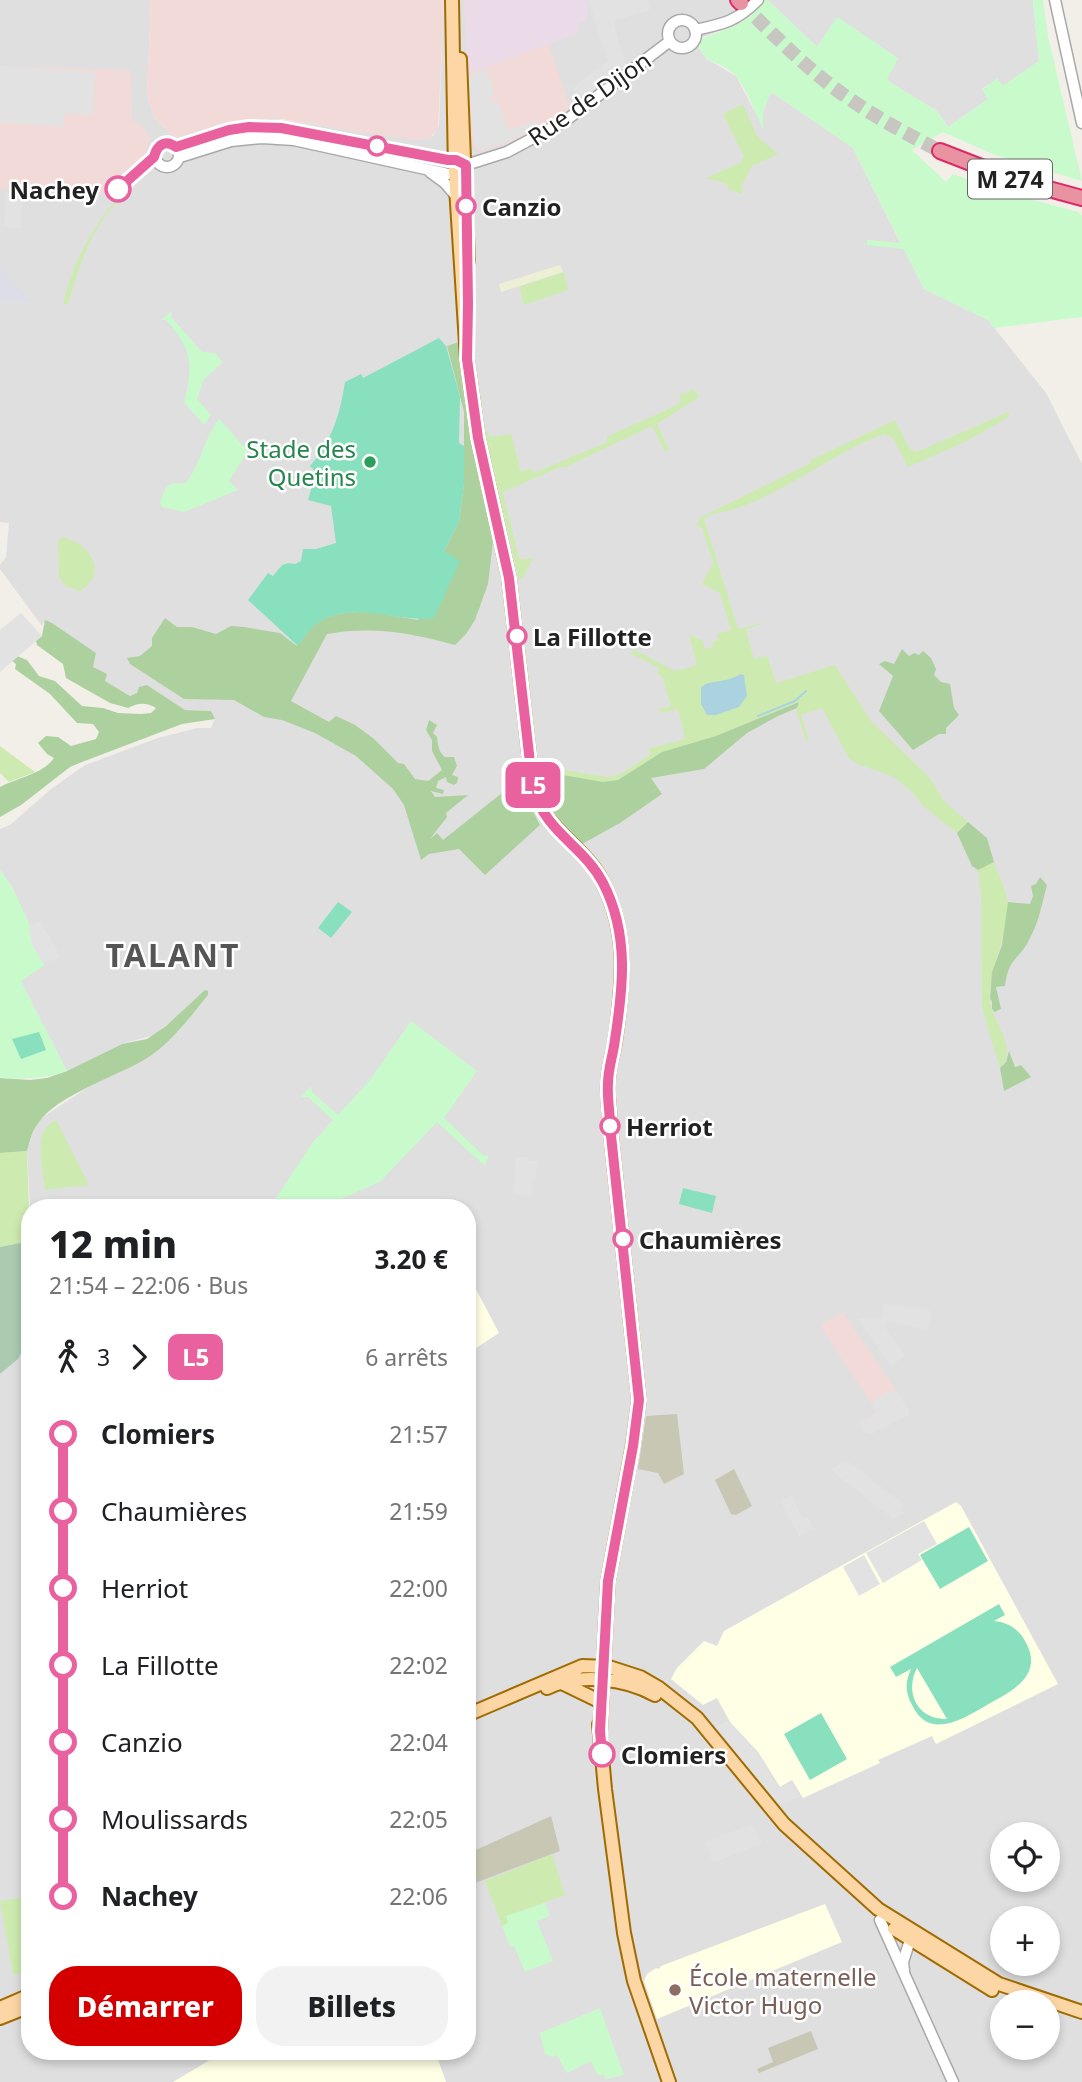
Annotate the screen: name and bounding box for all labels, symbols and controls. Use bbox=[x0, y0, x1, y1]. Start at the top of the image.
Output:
street label: Rue de Dijon bbox=[521, 43, 657, 153]
unlabelled marker bbox=[367, 136, 387, 156]
road number: M 274 bbox=[968, 160, 1052, 198]
place label: Nachey bbox=[10, 173, 99, 206]
marker: Nachey bbox=[105, 176, 131, 202]
place label: Canzio bbox=[482, 190, 561, 223]
marker: Canzio bbox=[456, 196, 476, 216]
place label: Stade des Quetins bbox=[246, 432, 356, 493]
marker: Stade des Quetins bbox=[362, 454, 378, 470]
place label: La Fillotte bbox=[533, 620, 652, 653]
marker: La Fillotte bbox=[507, 626, 527, 646]
line badge: L5 bbox=[502, 762, 564, 808]
text: L5 bbox=[519, 768, 547, 801]
district label: TALANT bbox=[106, 933, 240, 976]
place label: Herriot bbox=[626, 1110, 713, 1143]
marker: Herriot bbox=[600, 1116, 620, 1136]
text: 12 min bbox=[49, 1217, 177, 1269]
place label: Chaumières bbox=[639, 1223, 782, 1256]
marker: Chaumières bbox=[613, 1229, 633, 1249]
text: 3.20 € bbox=[374, 1241, 448, 1277]
text: 21:54 – 22:06 · Bus bbox=[49, 1269, 248, 1301]
icon: walk bbox=[49, 1338, 87, 1376]
icon: forward bbox=[120, 1338, 158, 1376]
text: L5 bbox=[182, 1340, 209, 1373]
text: 3 bbox=[97, 1341, 110, 1373]
text: 6 arrêts bbox=[365, 1341, 448, 1373]
text: Clomiers bbox=[101, 1416, 215, 1452]
text: 21:57 bbox=[389, 1418, 448, 1450]
text: Chaumières bbox=[101, 1493, 247, 1529]
text: 21:59 bbox=[389, 1495, 448, 1527]
text: Herriot bbox=[101, 1570, 188, 1606]
text: 22:00 bbox=[389, 1572, 448, 1604]
text: La Fillotte bbox=[101, 1647, 219, 1683]
text: 22:02 bbox=[389, 1649, 448, 1681]
text: Canzio bbox=[101, 1724, 183, 1760]
text: 22:04 bbox=[389, 1726, 448, 1758]
place label: Clomiers bbox=[621, 1738, 726, 1771]
marker: Clomiers bbox=[589, 1741, 615, 1767]
text: Moulissards bbox=[101, 1801, 248, 1837]
text: 22:05 bbox=[389, 1803, 448, 1835]
map controls bbox=[990, 1822, 1060, 2060]
button: locate bbox=[990, 1822, 1060, 1892]
text: Nachey bbox=[101, 1878, 198, 1914]
text: 22:06 bbox=[389, 1880, 448, 1912]
button: + bbox=[990, 1906, 1060, 1976]
place label: École maternelle Victor Hugo bbox=[689, 1960, 877, 2021]
button: Démarrer bbox=[49, 1966, 242, 2046]
button: Billets bbox=[256, 1966, 448, 2046]
marker: École maternelle Victor Hugo bbox=[667, 1982, 683, 1998]
button: − bbox=[990, 1990, 1060, 2060]

